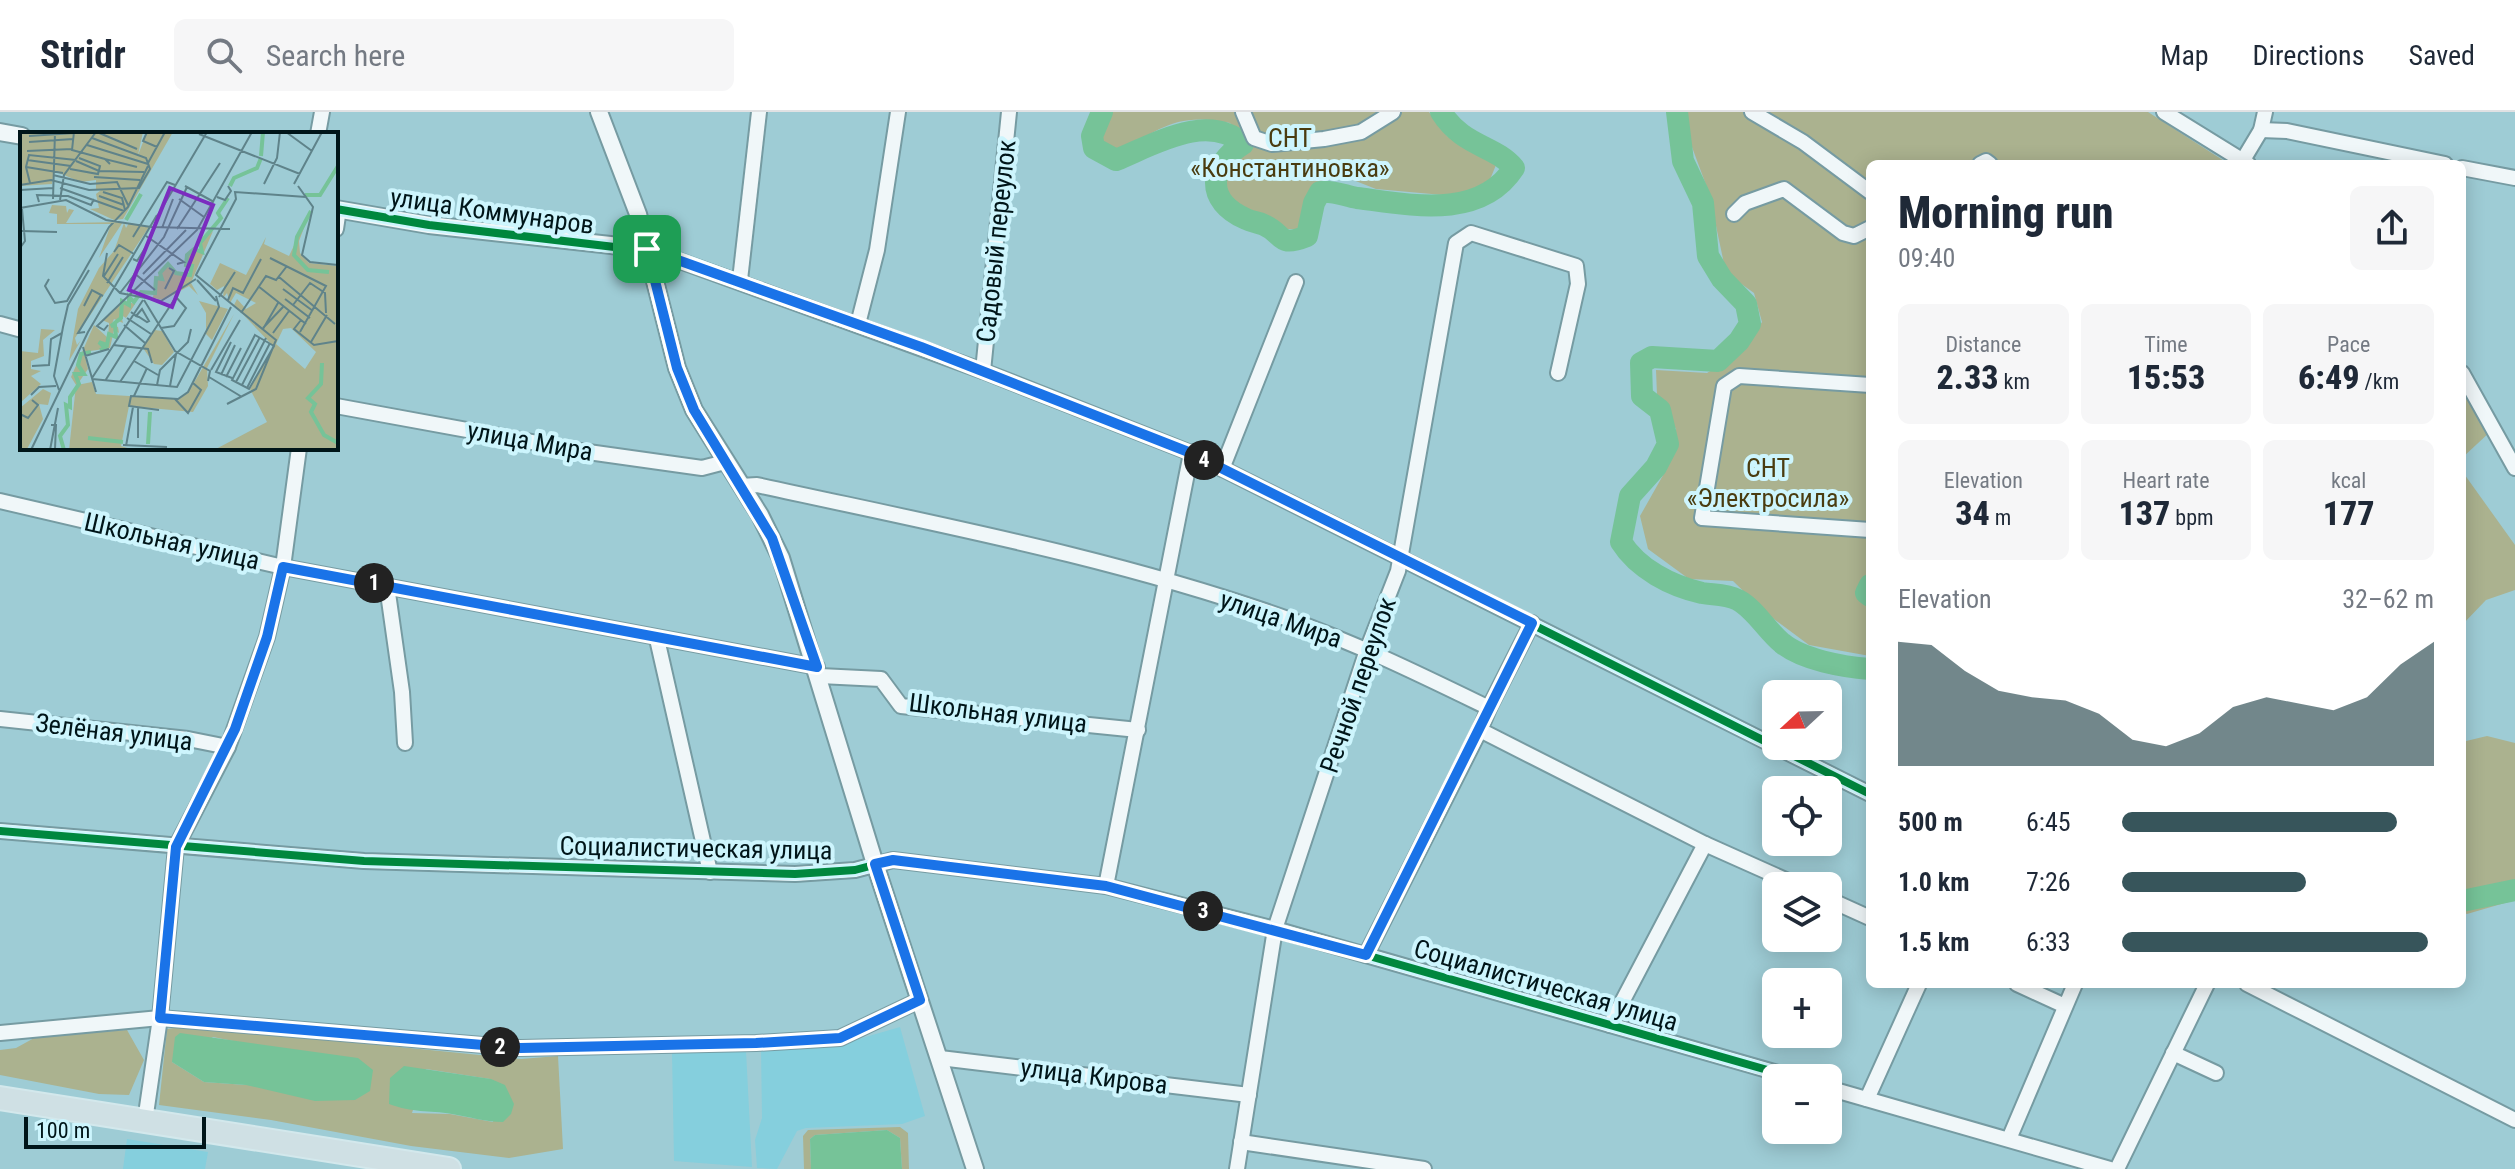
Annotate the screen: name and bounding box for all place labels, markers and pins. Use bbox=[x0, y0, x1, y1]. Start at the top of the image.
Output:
pin bbox=[613, 215, 681, 283]
pin: 4 bbox=[1184, 440, 1224, 480]
pin: 1 bbox=[354, 563, 394, 603]
pin: 3 bbox=[1183, 891, 1223, 931]
pin: 2 bbox=[480, 1027, 520, 1067]

